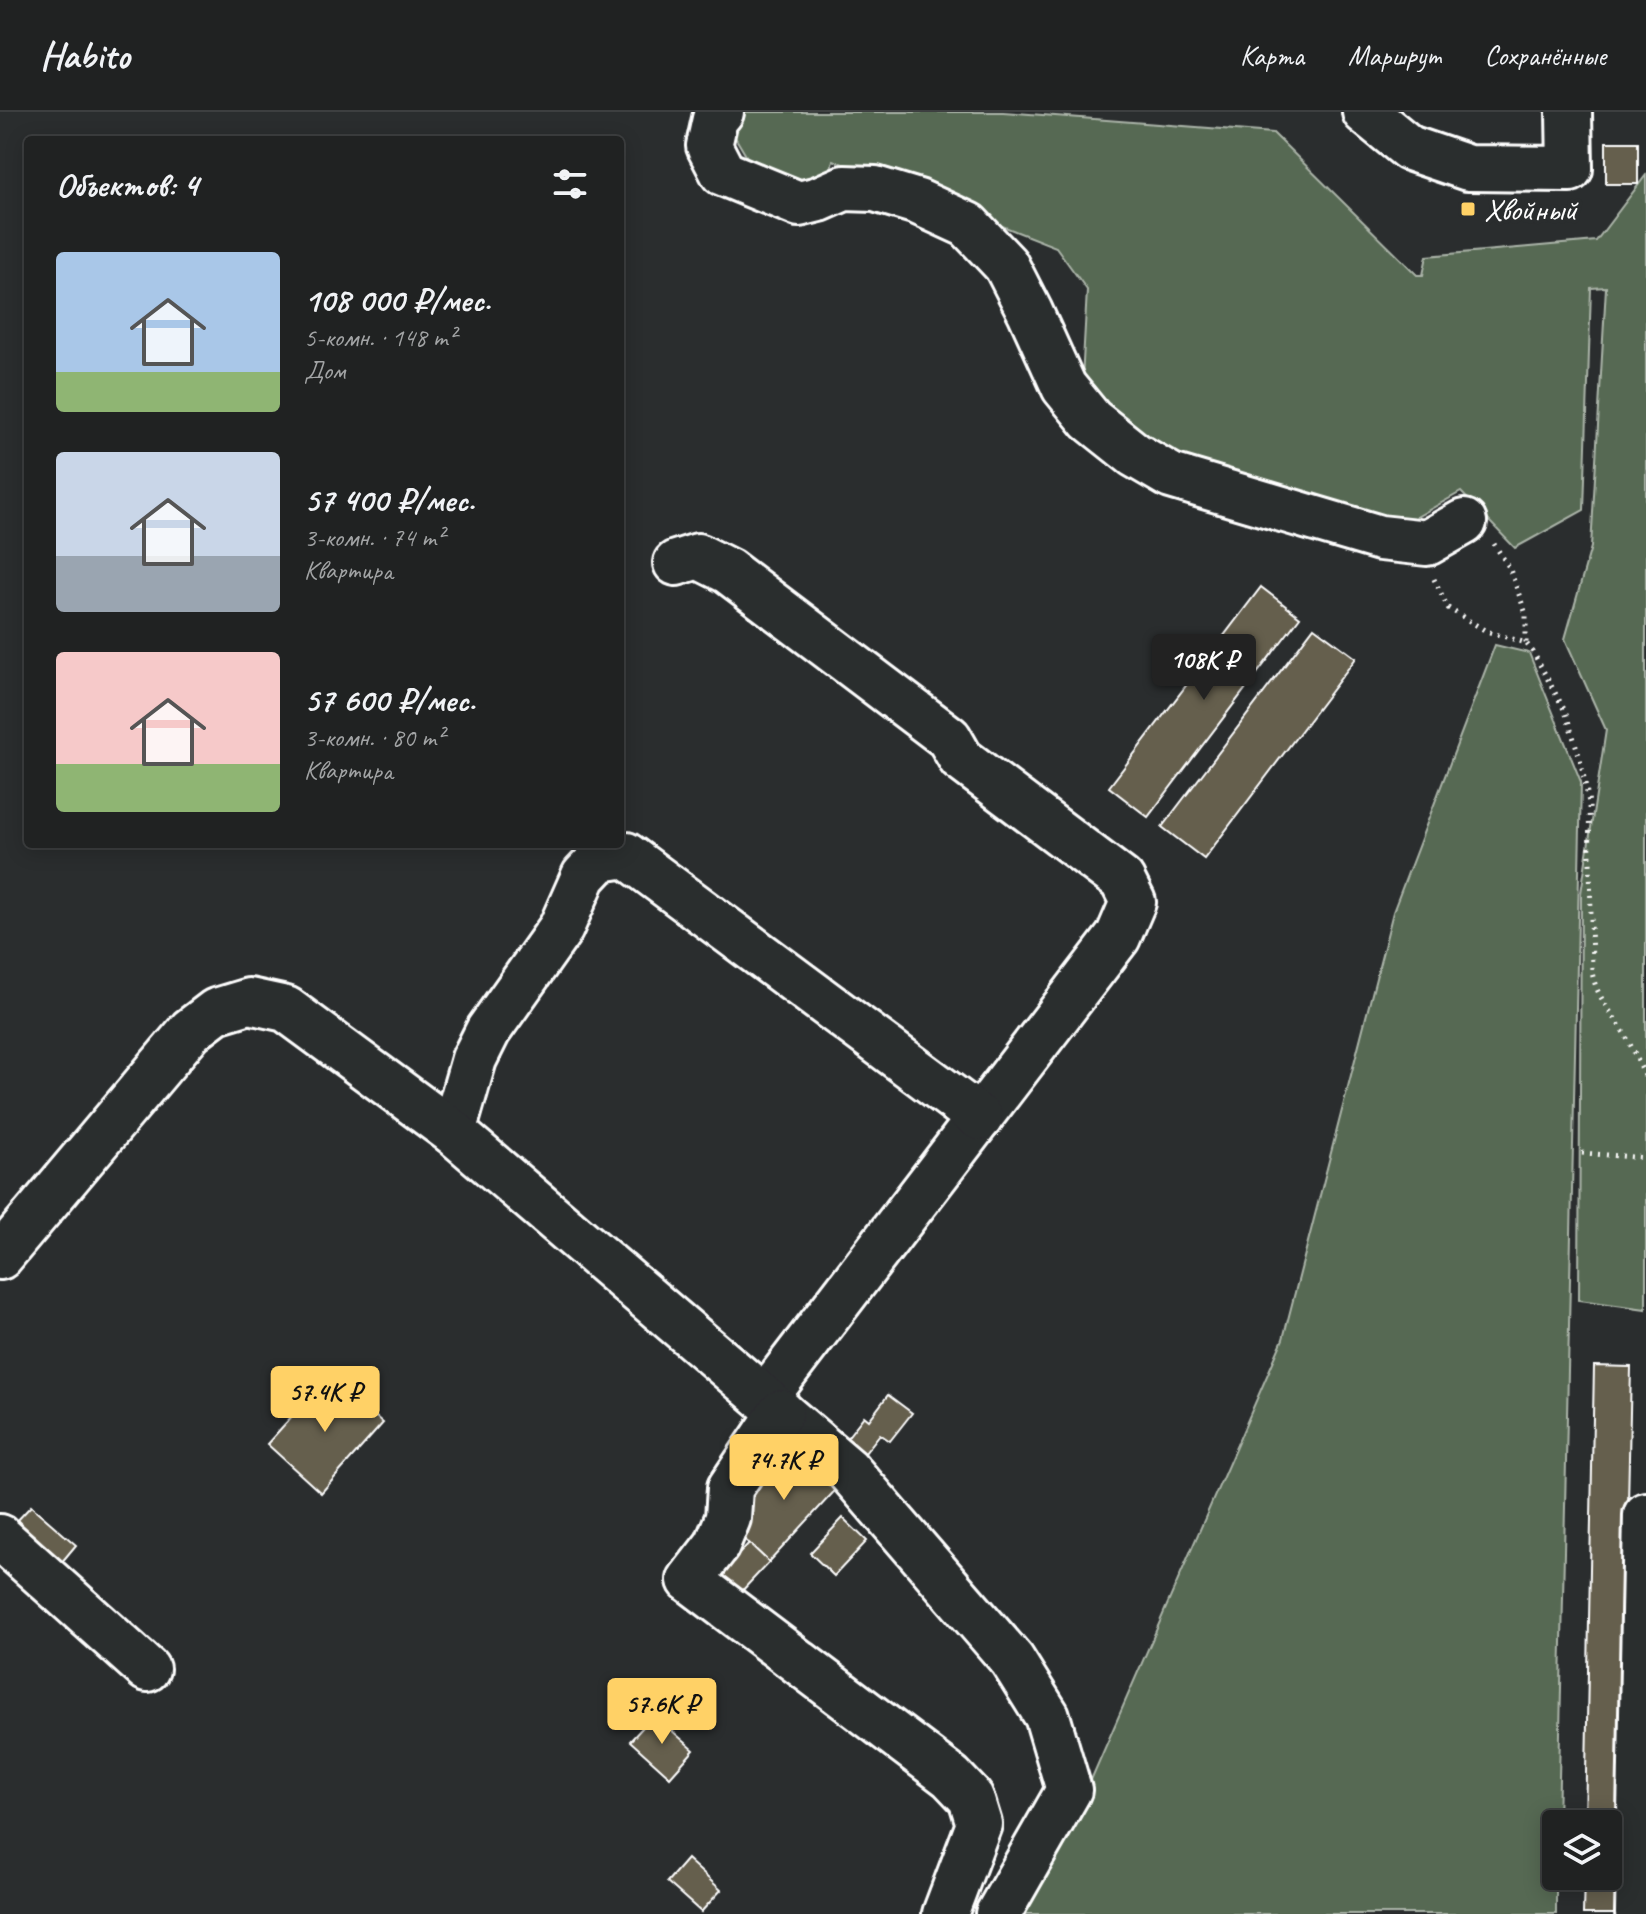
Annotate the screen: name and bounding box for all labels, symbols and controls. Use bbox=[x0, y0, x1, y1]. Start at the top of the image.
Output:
text: Habito bbox=[40, 32, 129, 79]
text: Карта bbox=[1240, 38, 1304, 73]
text: Маршрут bbox=[1348, 38, 1440, 73]
text: Сохранённые bbox=[1484, 38, 1606, 73]
icon: filters bbox=[548, 162, 592, 206]
text: Объектов: 4 bbox=[56, 163, 198, 206]
place label: Хвойный bbox=[1484, 189, 1579, 230]
marker: Хвойный bbox=[1459, 200, 1477, 218]
text: 108 000 ₽/мес. bbox=[304, 278, 491, 321]
icon: home bbox=[120, 284, 216, 380]
text: 5-комн. · 148 m² bbox=[304, 321, 456, 354]
text: Дом bbox=[304, 354, 346, 387]
text: 57 400 ₽/мес. bbox=[304, 478, 475, 521]
icon: home bbox=[120, 484, 216, 580]
text: 3-комн. · 74 m² bbox=[304, 521, 444, 554]
text: Квартира bbox=[304, 554, 393, 587]
pin: 108K ₽ bbox=[1139, 634, 1269, 702]
text: 108K ₽ bbox=[1170, 643, 1238, 676]
text: 57 600 ₽/мес. bbox=[304, 678, 475, 721]
icon: home bbox=[120, 684, 216, 780]
text: 3-комн. · 80 m² bbox=[304, 721, 444, 754]
text: Квартира bbox=[304, 754, 393, 787]
pin: 57.4K ₽ bbox=[251, 1366, 399, 1434]
text: 57.4K ₽ bbox=[289, 1375, 361, 1408]
pin: 74.7K ₽ bbox=[710, 1434, 858, 1502]
text: 74.7K ₽ bbox=[748, 1443, 820, 1476]
pin: 57.6K ₽ bbox=[588, 1678, 736, 1746]
text: 57.6K ₽ bbox=[625, 1687, 699, 1720]
map controls bbox=[1542, 1810, 1622, 1890]
button: layers bbox=[1542, 1810, 1622, 1890]

